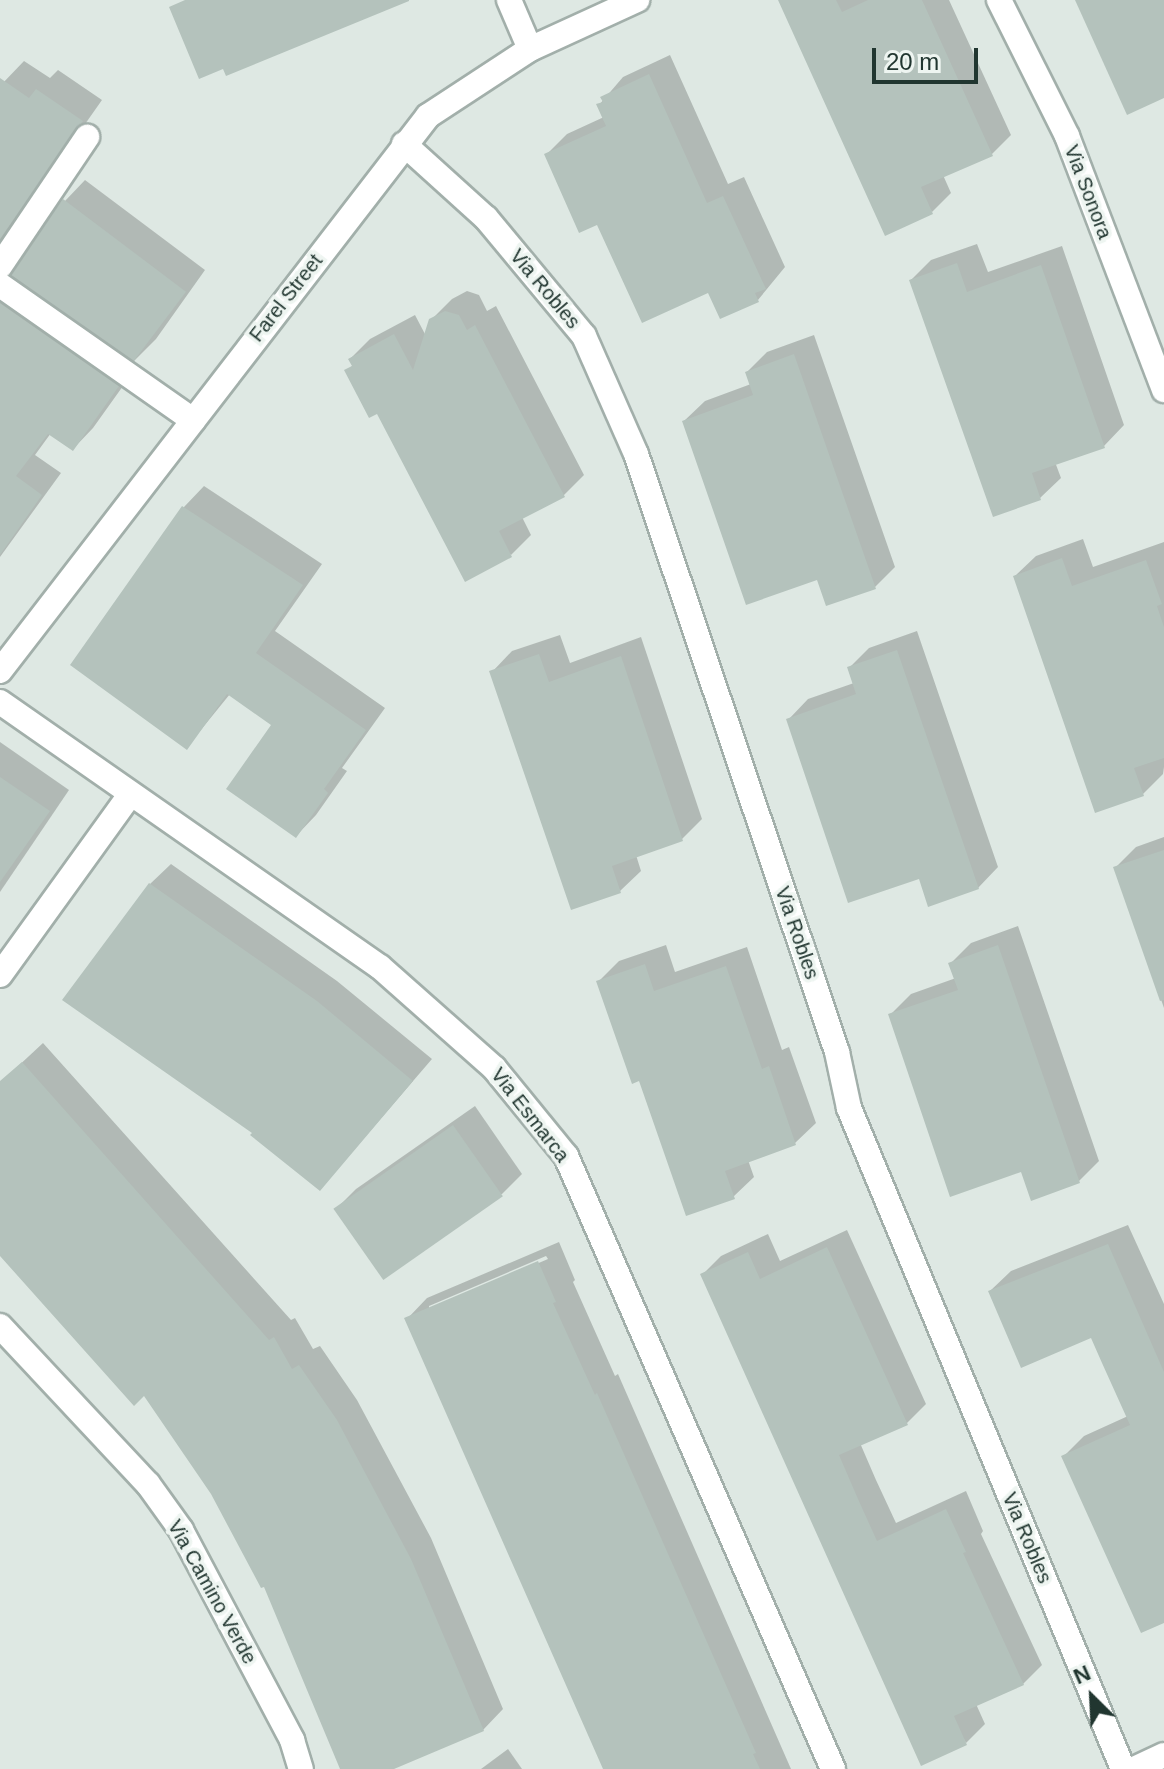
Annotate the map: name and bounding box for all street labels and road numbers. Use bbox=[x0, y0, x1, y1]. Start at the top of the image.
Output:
street label: Via Sonora bbox=[1059, 142, 1117, 242]
street label: Via Robles bbox=[505, 244, 585, 334]
street label: Farel Street bbox=[244, 249, 328, 347]
street label: Via Robles bbox=[770, 884, 824, 982]
street label: Via Esmarca bbox=[486, 1063, 574, 1167]
street label: Via Robles bbox=[997, 1489, 1057, 1587]
street label: Via Camino Verde bbox=[163, 1516, 261, 1668]

